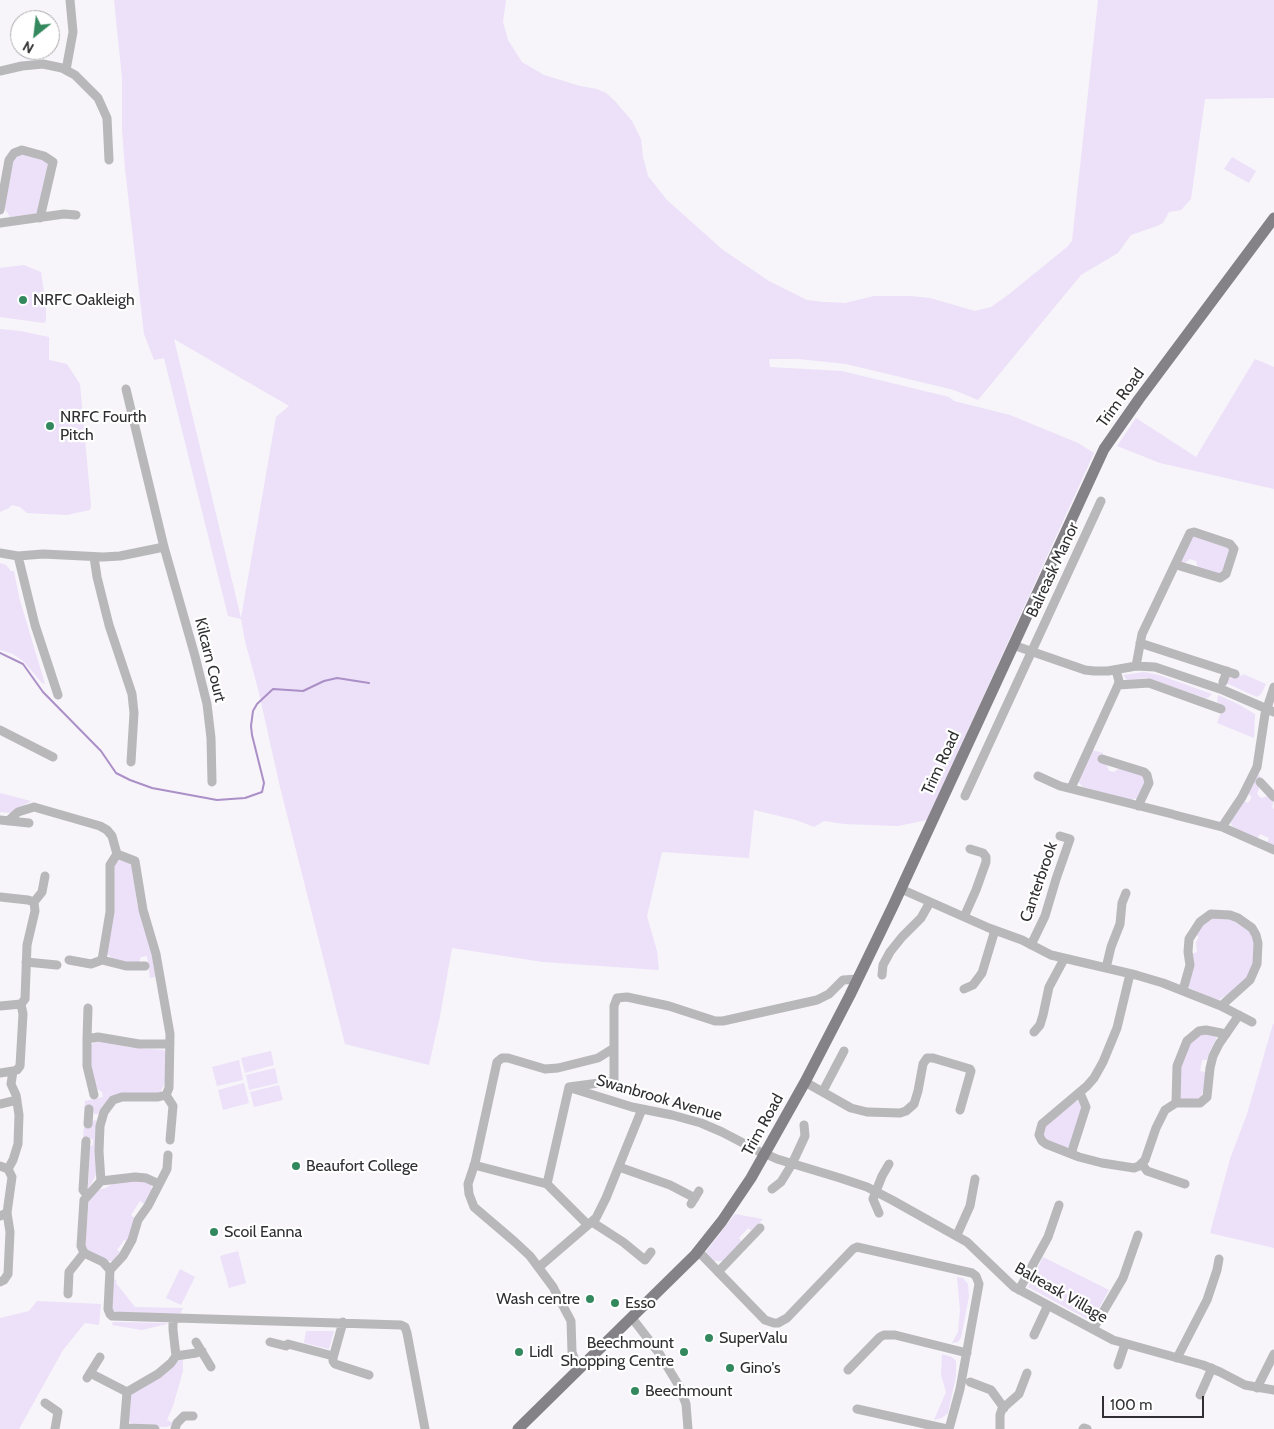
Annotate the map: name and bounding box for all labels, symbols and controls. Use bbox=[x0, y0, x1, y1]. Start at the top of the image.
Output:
north arrow bbox=[10, 10, 60, 60]
text: N bbox=[20, 37, 37, 58]
place label: NRFC Oakleigh bbox=[33, 290, 135, 310]
marker: NRFC Oakleigh bbox=[17, 294, 29, 306]
street label: Trim Road bbox=[1093, 365, 1149, 431]
place label: NRFC Fourth Pitch bbox=[60, 407, 147, 445]
marker: NRFC Fourth Pitch bbox=[44, 420, 56, 432]
street label: Balreask Manor bbox=[1023, 519, 1083, 621]
street label: Kilcarn Court bbox=[190, 616, 230, 704]
street label: Trim Road bbox=[918, 728, 964, 798]
street label: Canterbrook bbox=[1016, 839, 1062, 925]
street label: Swanbrook Avenue bbox=[594, 1071, 724, 1125]
street label: Trim Road bbox=[738, 1091, 788, 1159]
place label: Beaufort College bbox=[306, 1156, 418, 1176]
marker: Beaufort College bbox=[290, 1160, 302, 1172]
place label: Scoil Eanna bbox=[224, 1222, 302, 1242]
marker: Scoil Eanna bbox=[208, 1226, 220, 1238]
street label: Balreask Village bbox=[1011, 1259, 1111, 1327]
place label: Wash centre bbox=[496, 1289, 580, 1309]
marker: Wash centre bbox=[584, 1293, 596, 1305]
place label: Esso bbox=[625, 1293, 656, 1313]
marker: Esso bbox=[609, 1297, 621, 1309]
place label: SuperValu bbox=[719, 1328, 788, 1348]
marker: SuperValu bbox=[703, 1332, 715, 1344]
place label: Beechmount Shopping Centre bbox=[560, 1333, 674, 1371]
place label: Lidl bbox=[529, 1342, 553, 1362]
marker: Lidl bbox=[513, 1346, 525, 1358]
marker: Beechmount Shopping Centre bbox=[678, 1346, 690, 1358]
place label: Gino's bbox=[740, 1358, 781, 1378]
marker: Gino's bbox=[724, 1362, 736, 1374]
place label: Beechmount bbox=[645, 1381, 732, 1401]
marker: Beechmount bbox=[629, 1385, 641, 1397]
scale bar bbox=[1104, 1386, 1206, 1418]
text: 100 m bbox=[1110, 1396, 1152, 1414]

